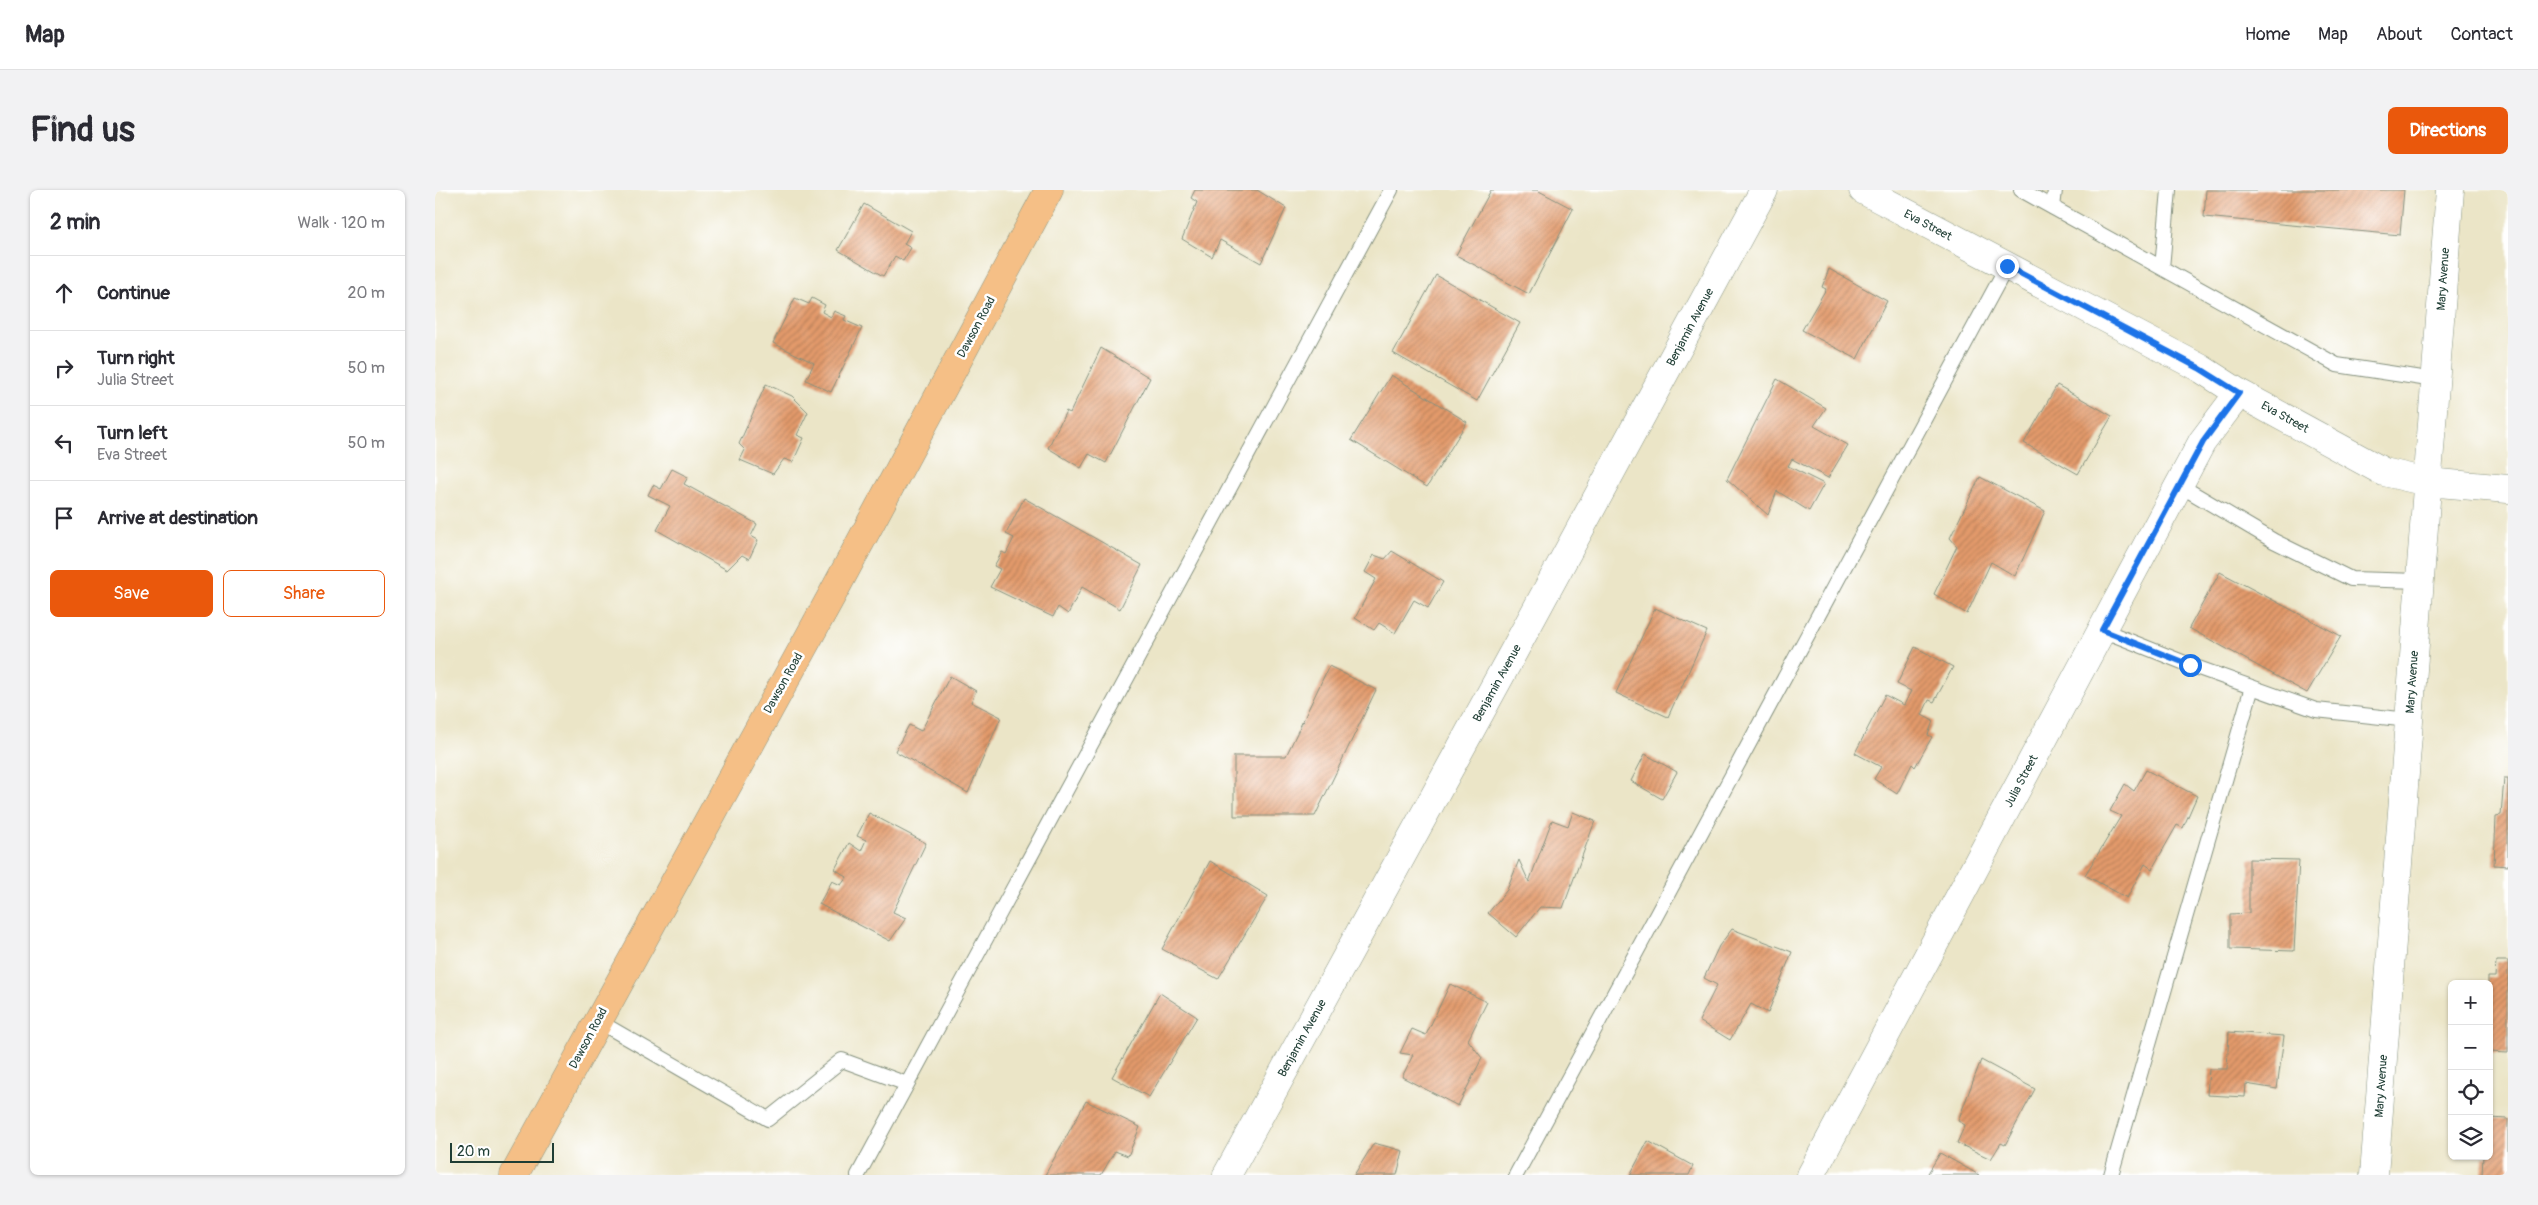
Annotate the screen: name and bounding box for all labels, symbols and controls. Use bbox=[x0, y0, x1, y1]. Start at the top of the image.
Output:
text: Map bbox=[25, 20, 65, 49]
text: Home bbox=[2245, 23, 2290, 46]
text: Map bbox=[2318, 23, 2348, 46]
text: About bbox=[2376, 23, 2422, 46]
text: Contact bbox=[2450, 23, 2513, 46]
button: Directions bbox=[2388, 107, 2508, 154]
text: Find us bbox=[30, 108, 135, 152]
street label: Eva Street bbox=[1901, 207, 1955, 244]
text: 2 min bbox=[50, 209, 100, 236]
text: Walk · 120 m bbox=[297, 213, 385, 233]
street label: Mary Avenue bbox=[2434, 247, 2453, 311]
route end bbox=[1996, 255, 2019, 278]
icon: ahead bbox=[50, 279, 78, 307]
text: Continue bbox=[97, 281, 170, 305]
text: 20 m bbox=[347, 283, 385, 303]
street label: Benjamin Avenue bbox=[1664, 285, 1717, 369]
street label: Dawson Road bbox=[954, 294, 999, 360]
text: Turn right bbox=[97, 346, 175, 370]
icon: right bbox=[50, 354, 78, 382]
text: 50 m bbox=[348, 358, 385, 378]
text: Julia Street bbox=[97, 370, 174, 390]
street label: Eva Street bbox=[2258, 398, 2311, 437]
text: Turn left bbox=[97, 421, 167, 445]
icon: left bbox=[50, 429, 78, 457]
text: 50 m bbox=[348, 433, 385, 453]
text: Eva Street bbox=[97, 445, 167, 465]
icon: arrive bbox=[50, 504, 78, 532]
text: Arrive at destination bbox=[97, 506, 258, 530]
button: Save bbox=[50, 570, 213, 617]
button: Share bbox=[223, 570, 385, 617]
street label: Benjamin Avenue bbox=[1470, 642, 1525, 725]
street label: Dawson Road bbox=[761, 650, 806, 716]
street label: Mary Avenue bbox=[2403, 650, 2422, 714]
route start bbox=[2179, 654, 2202, 677]
street label: Julia Street bbox=[2001, 752, 2042, 810]
map controls bbox=[2448, 980, 2493, 1160]
button: + bbox=[2448, 980, 2493, 1025]
street label: Benjamin Avenue bbox=[1275, 997, 1330, 1080]
street label: Dawson Road bbox=[566, 1005, 611, 1071]
button: − bbox=[2448, 1025, 2493, 1070]
street label: Mary Avenue bbox=[2372, 1054, 2391, 1118]
button: locate bbox=[2448, 1070, 2493, 1115]
button: layers bbox=[2448, 1115, 2493, 1160]
scale bar bbox=[450, 1140, 554, 1163]
text: 20 m bbox=[457, 1143, 490, 1160]

